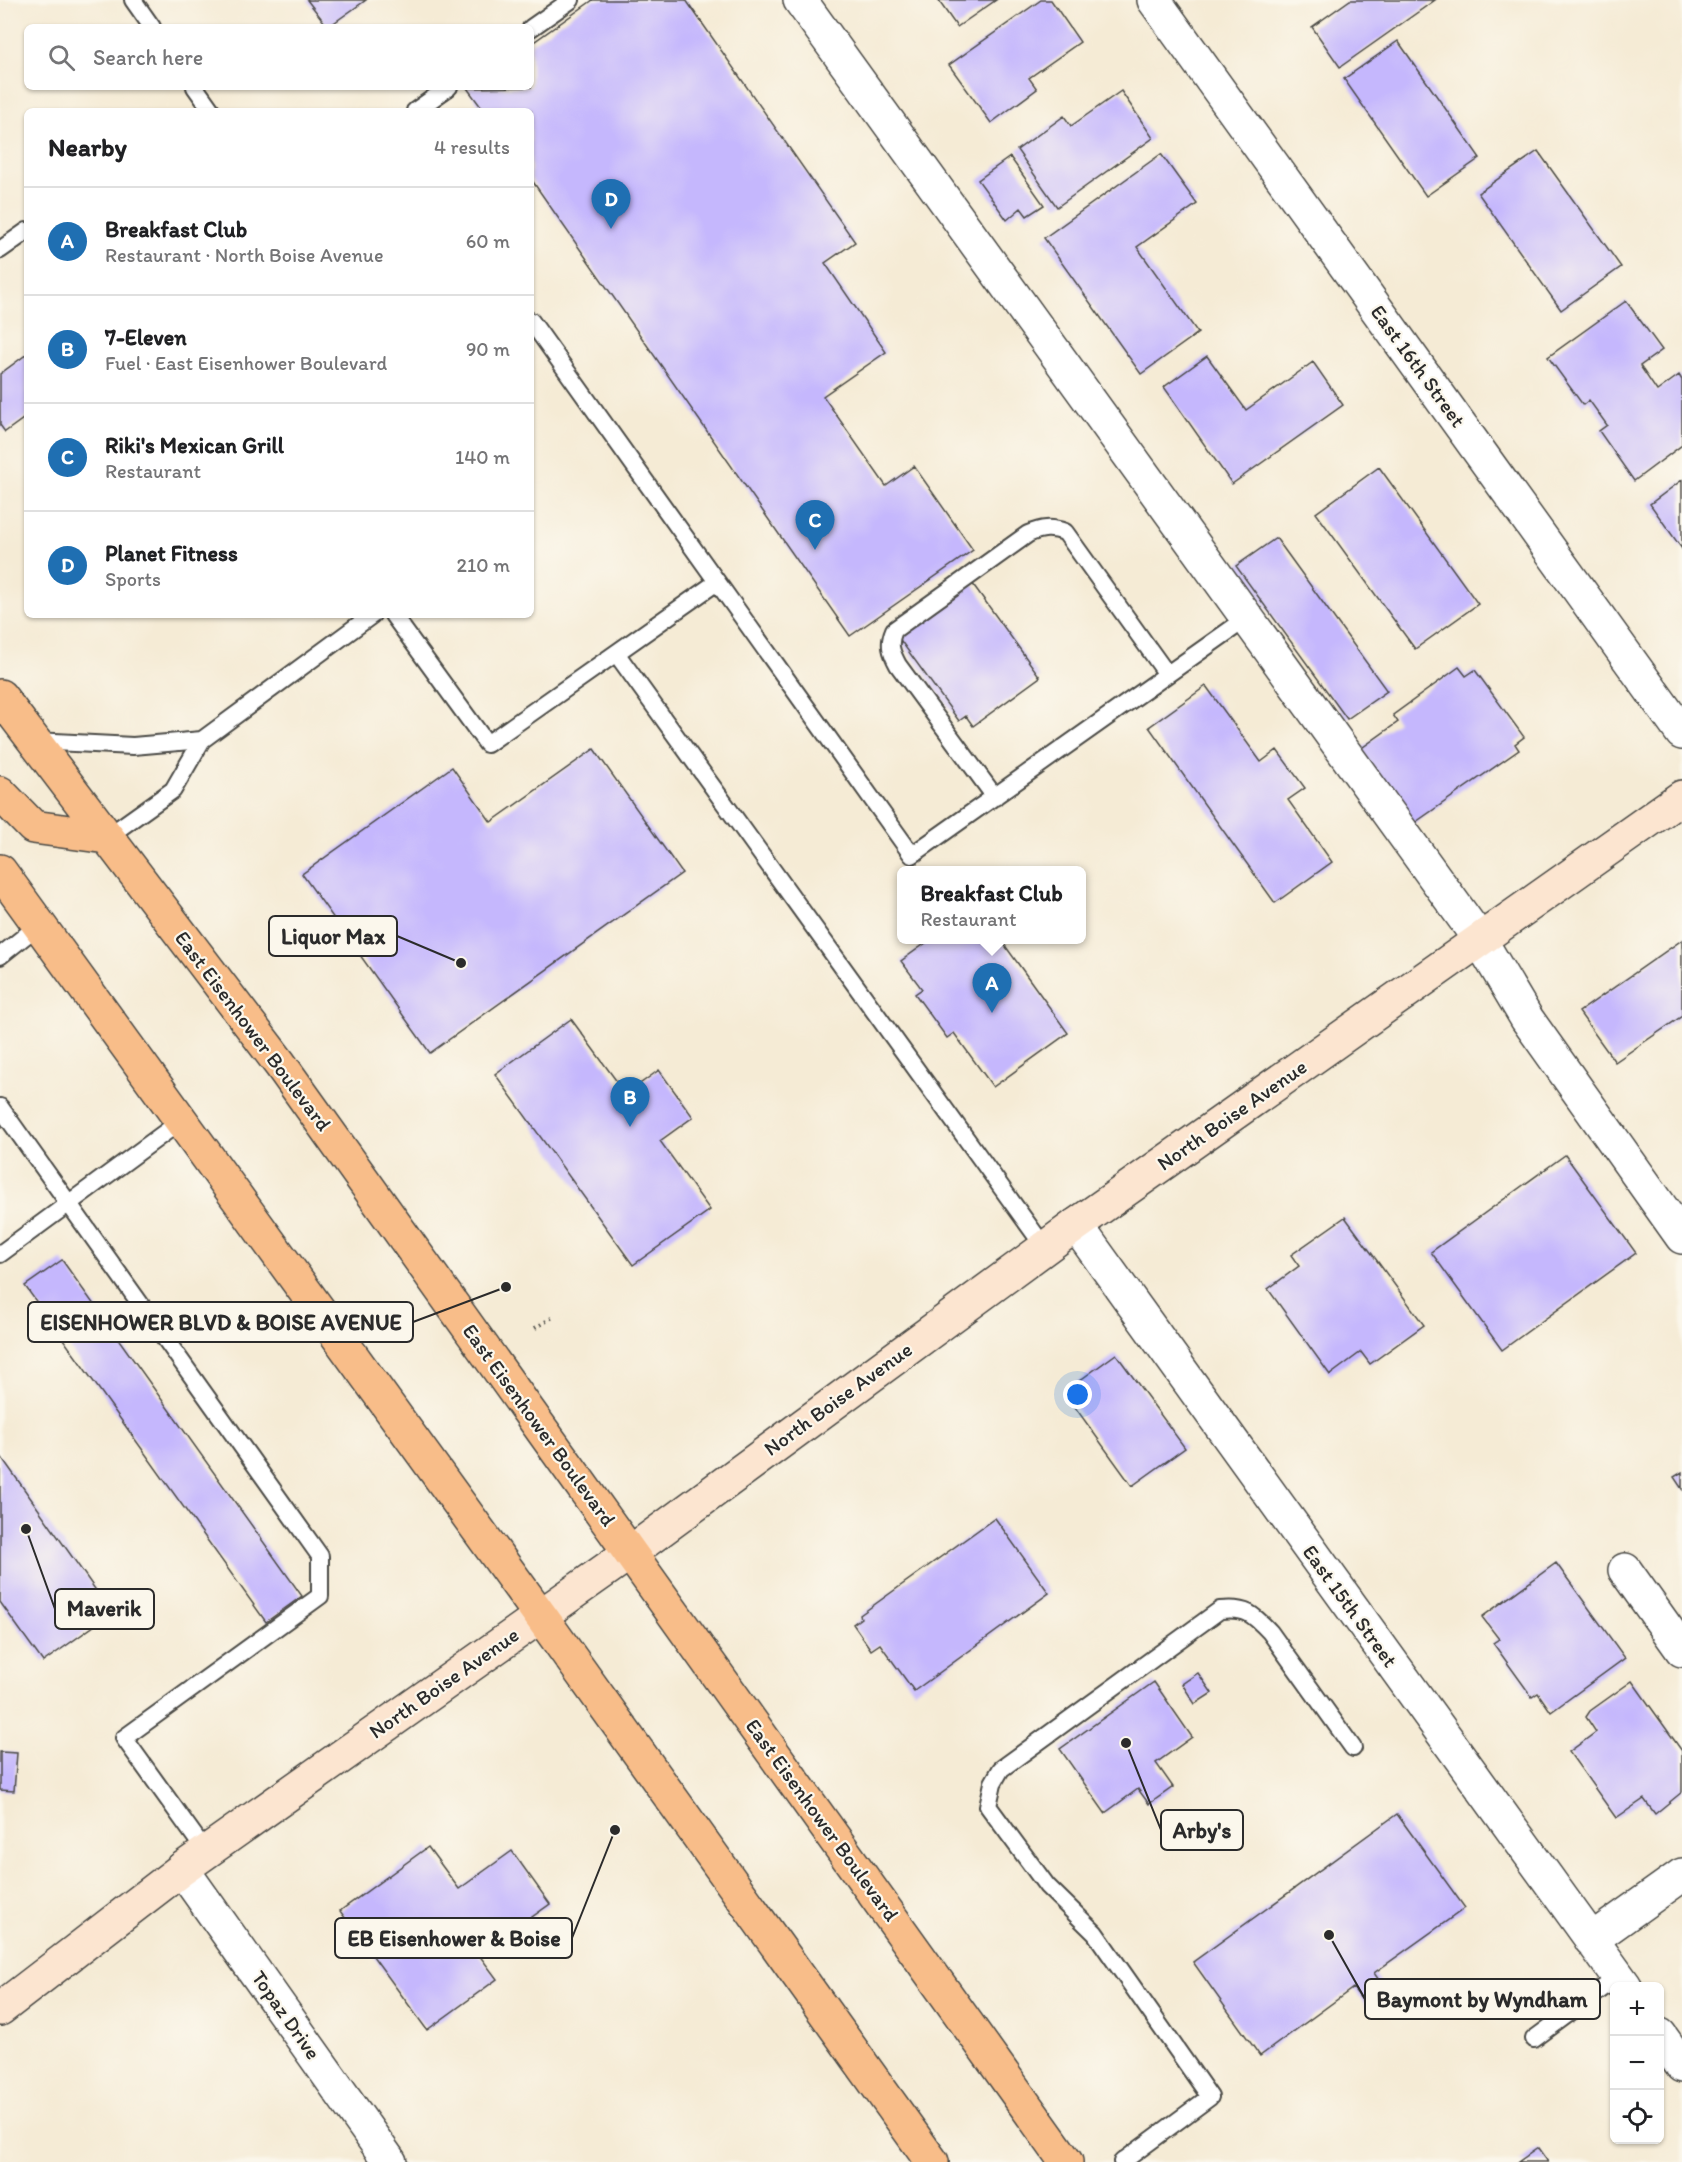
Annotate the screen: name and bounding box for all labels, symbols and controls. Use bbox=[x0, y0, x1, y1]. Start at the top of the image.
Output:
search box bbox=[24, 24, 534, 90]
icon: search bbox=[45, 41, 78, 74]
text: Search here bbox=[93, 44, 203, 71]
text: Nearby bbox=[48, 131, 127, 163]
text: 4 results bbox=[434, 135, 510, 159]
pin: D bbox=[592, 180, 630, 229]
text: Breakfast Club bbox=[105, 216, 247, 243]
text: A bbox=[61, 229, 74, 253]
text: 60 m bbox=[466, 229, 510, 253]
text: Restaurant · North Boise Avenue bbox=[105, 243, 383, 267]
street label: East 16th Street bbox=[1366, 300, 1471, 432]
text: 7-Eleven bbox=[105, 324, 187, 351]
text: B bbox=[61, 337, 74, 361]
text: 90 m bbox=[466, 337, 510, 361]
text: Fuel · East Eisenhower Boulevard bbox=[105, 351, 387, 375]
text: Riki's Mexican Grill bbox=[105, 432, 284, 459]
text: C bbox=[61, 445, 74, 469]
text: 140 m bbox=[455, 445, 510, 469]
text: Restaurant bbox=[105, 459, 201, 483]
pin: C bbox=[796, 500, 834, 550]
text: Planet Fitness bbox=[105, 540, 238, 567]
text: D bbox=[61, 553, 74, 577]
text: 210 m bbox=[457, 553, 510, 577]
text: Sports bbox=[105, 567, 161, 591]
popup bbox=[897, 866, 1086, 944]
text: Breakfast Club bbox=[920, 880, 1063, 907]
text: Restaurant bbox=[920, 907, 1016, 931]
callout: Liquor Max bbox=[269, 916, 397, 956]
text: Liquor Max bbox=[281, 923, 386, 950]
street label: East Eisenhower Boulevard bbox=[170, 926, 337, 1136]
pin: A bbox=[972, 964, 1012, 1013]
street label: North Boise Avenue bbox=[1152, 1054, 1311, 1176]
pin: B bbox=[610, 1078, 650, 1127]
callout: EISENHOWER BLVD & BOISE AVENUE bbox=[28, 1302, 413, 1342]
text: EISENHOWER BLVD & BOISE AVENUE bbox=[40, 1309, 402, 1336]
street label: East Eisenhower Boulevard bbox=[458, 1319, 621, 1531]
street label: North Boise Avenue bbox=[759, 1336, 917, 1461]
your location bbox=[1063, 1380, 1092, 1409]
street label: East 15th Street bbox=[1298, 1540, 1403, 1672]
callout: Maverik bbox=[55, 1589, 154, 1629]
text: Maverik bbox=[67, 1595, 142, 1622]
street label: North Boise Avenue bbox=[364, 1622, 523, 1744]
street label: East Eisenhower Boulevard bbox=[741, 1714, 904, 1926]
callout: Arby's bbox=[1161, 1810, 1243, 1850]
text: Arby's bbox=[1172, 1817, 1231, 1844]
callout: EB Eisenhower & Boise bbox=[335, 1918, 572, 1958]
text: EB Eisenhower & Boise bbox=[347, 1925, 561, 1952]
street label: Topaz Drive bbox=[247, 1965, 326, 2064]
callout: Baymont by Wyndham bbox=[1365, 1979, 1600, 2019]
map controls bbox=[1610, 1982, 1664, 2144]
button: + bbox=[1610, 1982, 1664, 2036]
text: Baymont by Wyndham bbox=[1377, 1986, 1588, 2013]
button: − bbox=[1610, 2036, 1664, 2090]
button: locate bbox=[1610, 2090, 1664, 2144]

